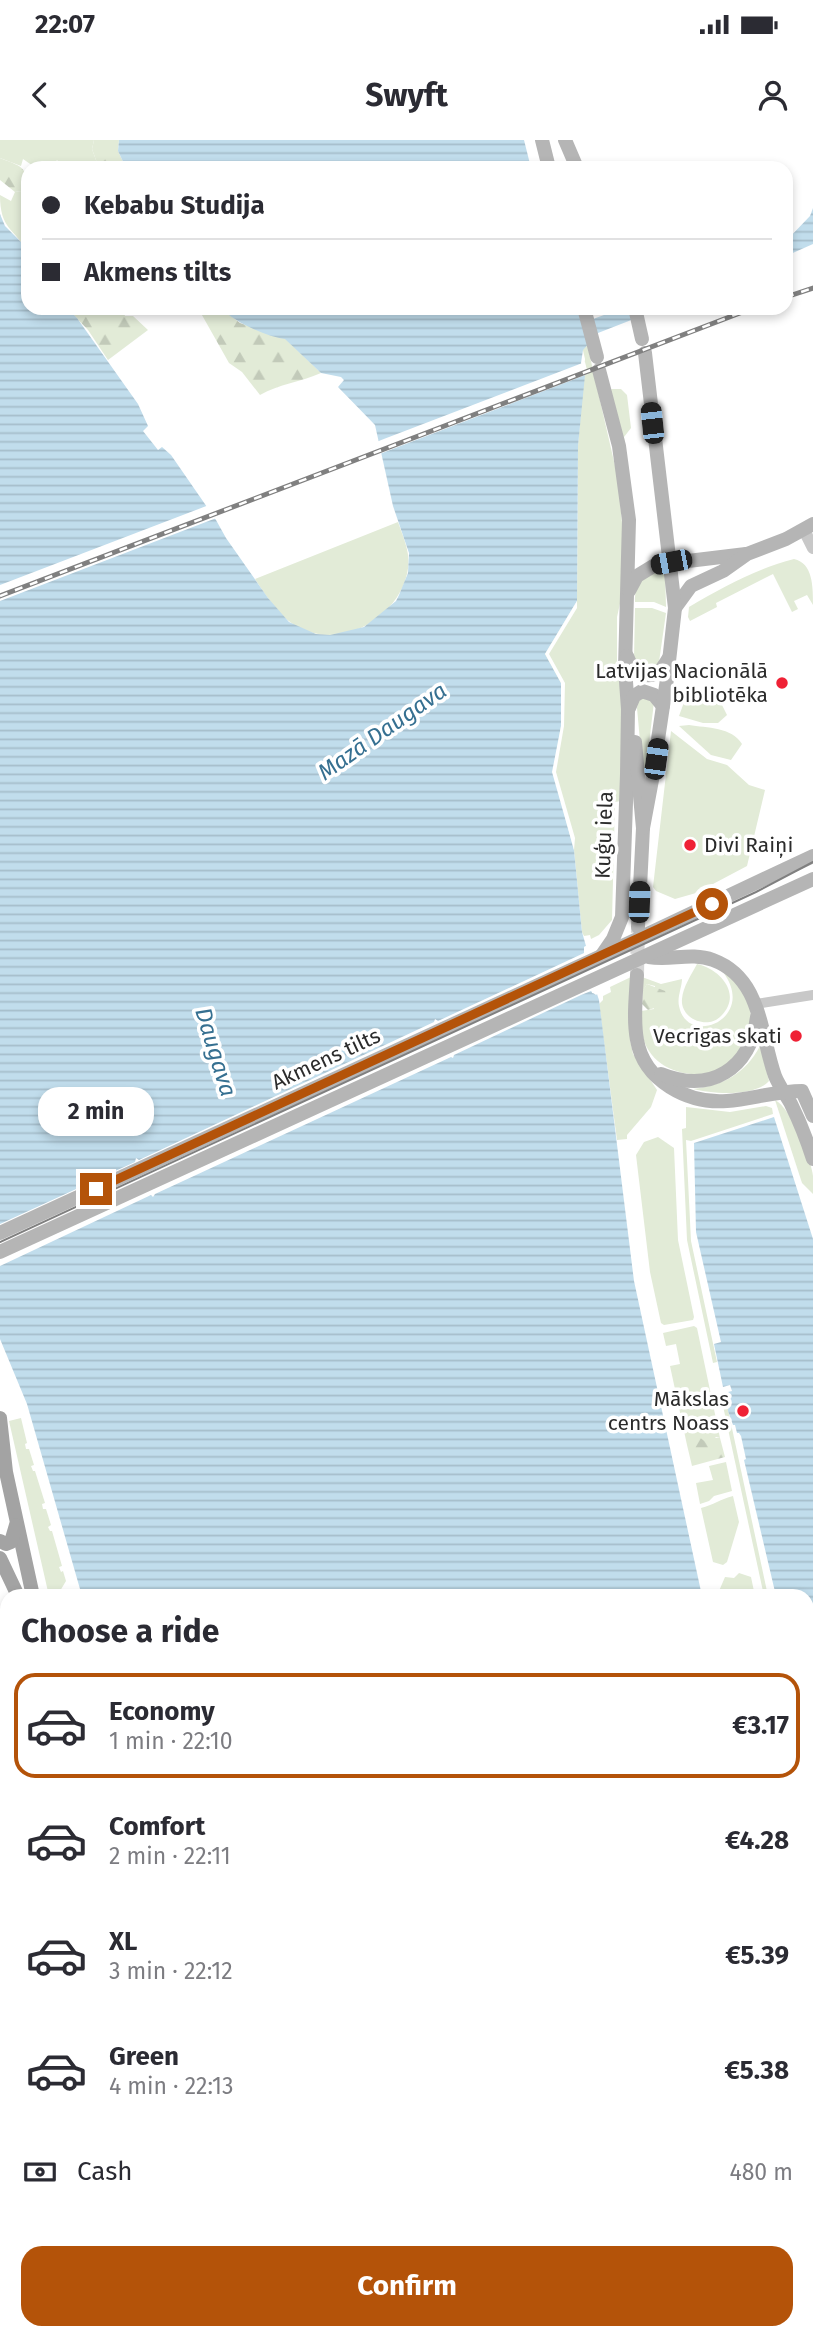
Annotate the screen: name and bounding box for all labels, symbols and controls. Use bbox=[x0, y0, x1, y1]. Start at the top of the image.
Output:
text: 22:07 bbox=[35, 9, 95, 40]
icon: back bbox=[21, 76, 59, 114]
text: Swyft bbox=[365, 76, 448, 114]
icon: person bbox=[754, 76, 792, 114]
text: Kebabu Studija bbox=[84, 190, 265, 221]
text: Akmens tilts bbox=[84, 257, 231, 288]
car bbox=[640, 401, 665, 445]
car bbox=[649, 548, 694, 576]
place label: Latvijas Nacionālā bibliotēka bbox=[595, 658, 768, 708]
marker: Latvijas Nacionālā bibliotēka bbox=[774, 675, 790, 691]
water label: Mazā Daugava bbox=[312, 676, 452, 786]
car bbox=[643, 737, 670, 781]
street label: Kuģu iela bbox=[589, 791, 619, 879]
place label: Divi Raiņi bbox=[704, 832, 793, 858]
marker: Divi Raiņi bbox=[682, 837, 698, 853]
car bbox=[628, 881, 651, 923]
route start bbox=[696, 888, 728, 920]
water label: Daugava bbox=[189, 1004, 243, 1100]
street label: Akmens tilts bbox=[268, 1022, 385, 1095]
place label: Vecrīgas skati bbox=[653, 1023, 782, 1049]
marker: Vecrīgas skati bbox=[788, 1028, 804, 1044]
callout: 2 min bbox=[38, 1088, 154, 1136]
text: 2 min bbox=[68, 1097, 124, 1125]
route end bbox=[80, 1173, 112, 1205]
place label: Mākslas centrs Noass bbox=[608, 1386, 729, 1436]
marker: Mākslas centrs Noass bbox=[735, 1403, 751, 1419]
text: Choose a ride bbox=[21, 1612, 219, 1650]
icon: car bbox=[25, 1694, 88, 1757]
text: Economy bbox=[109, 1696, 215, 1727]
text: €3.17 bbox=[732, 1710, 789, 1741]
text: 1 min · 22:10 bbox=[109, 1727, 233, 1755]
icon: car bbox=[25, 1809, 88, 1872]
text: Comfort bbox=[109, 1811, 205, 1842]
text: €4.28 bbox=[725, 1825, 789, 1856]
text: 2 min · 22:11 bbox=[109, 1842, 231, 1870]
icon: car bbox=[25, 1924, 88, 1987]
text: XL bbox=[109, 1926, 137, 1957]
text: €5.39 bbox=[725, 1940, 789, 1971]
text: 3 min · 22:12 bbox=[109, 1957, 233, 1985]
icon: car bbox=[25, 2039, 88, 2102]
text: Green bbox=[109, 2041, 179, 2072]
text: €5.38 bbox=[724, 2055, 789, 2086]
text: 4 min · 22:13 bbox=[109, 2072, 234, 2100]
icon: cash bbox=[21, 2153, 59, 2191]
text: Cash bbox=[77, 2156, 133, 2187]
text: 480 m bbox=[729, 2158, 793, 2186]
button: Confirm bbox=[21, 2246, 793, 2326]

